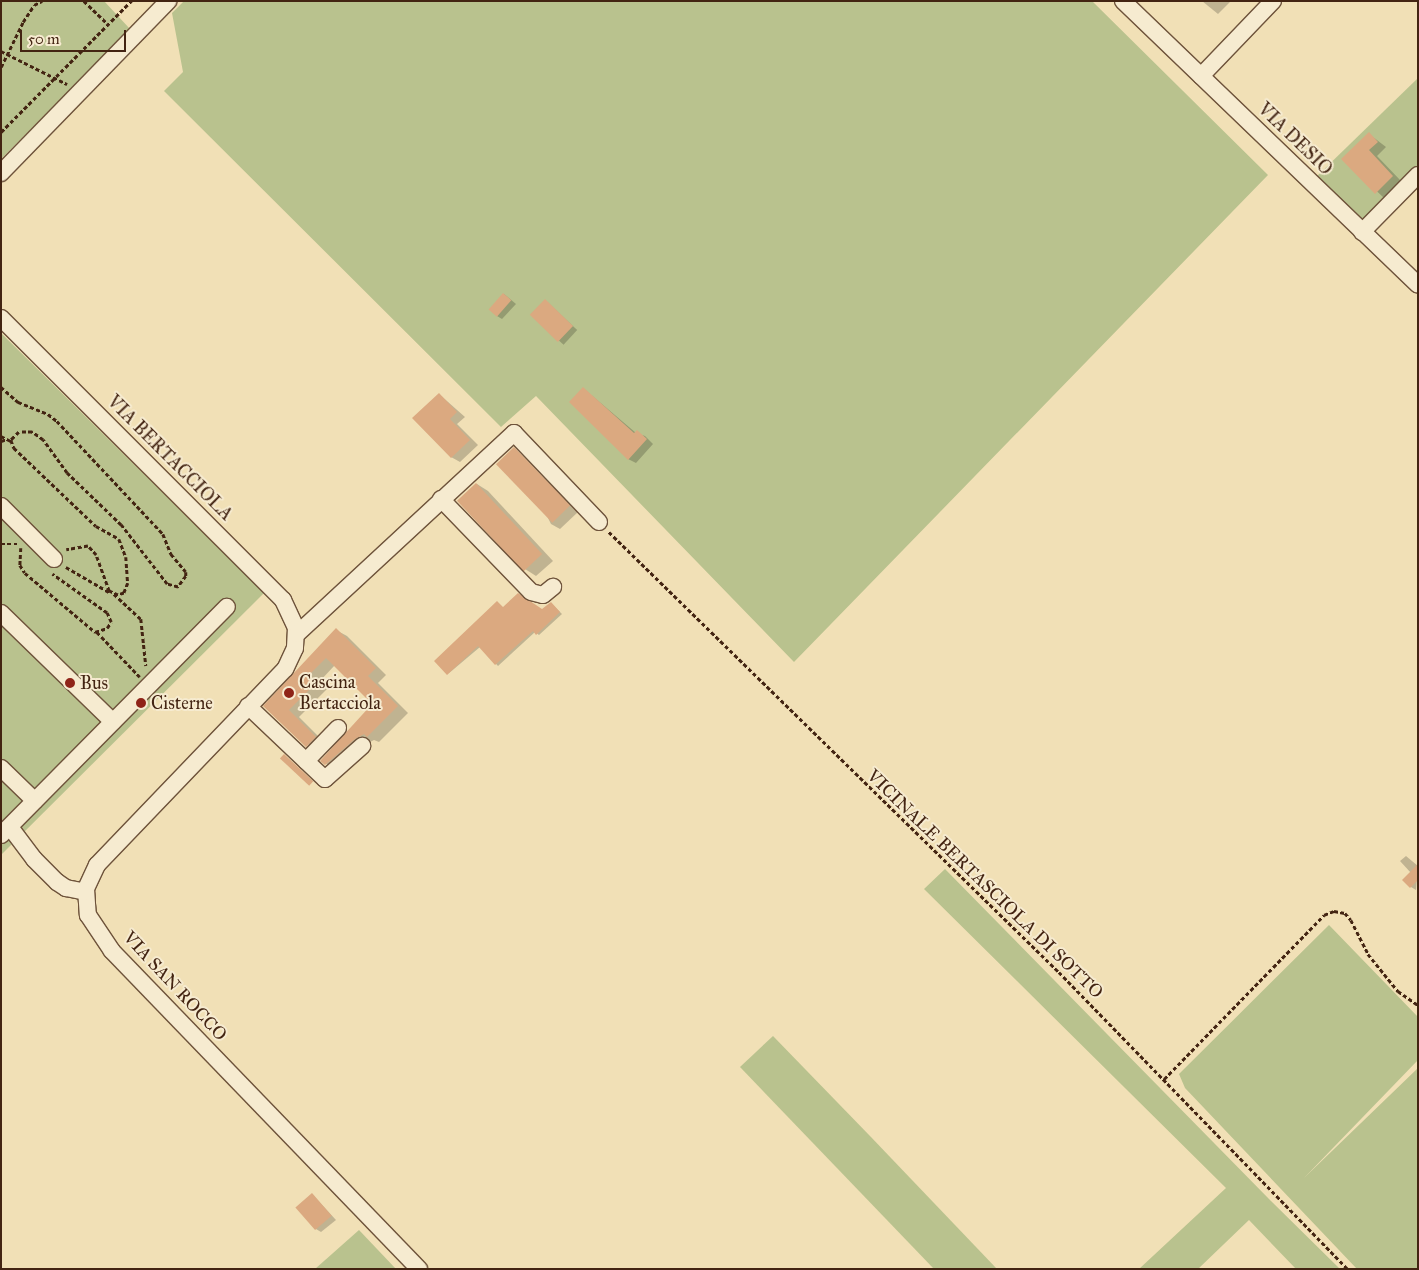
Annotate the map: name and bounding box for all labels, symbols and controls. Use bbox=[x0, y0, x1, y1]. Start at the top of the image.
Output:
scale bar bbox=[22, 20, 129, 52]
text: 50 m bbox=[28, 30, 60, 48]
street label: VIA DESIO bbox=[1253, 98, 1337, 180]
street label: VIA BERTACCIOLA bbox=[103, 391, 237, 525]
place label: Bus bbox=[80, 672, 108, 694]
place label: Cascina Bertacciola bbox=[299, 672, 381, 714]
marker: Bus bbox=[64, 677, 76, 689]
marker: Cascina Bertacciola bbox=[283, 687, 295, 699]
place label: Cisterne bbox=[151, 692, 213, 714]
marker: Cisterne bbox=[135, 697, 147, 709]
street label: VICINALE BERTASCIOLA DI SOTTO bbox=[862, 765, 1108, 1003]
street label: VIA SAN ROCCO bbox=[119, 927, 231, 1045]

